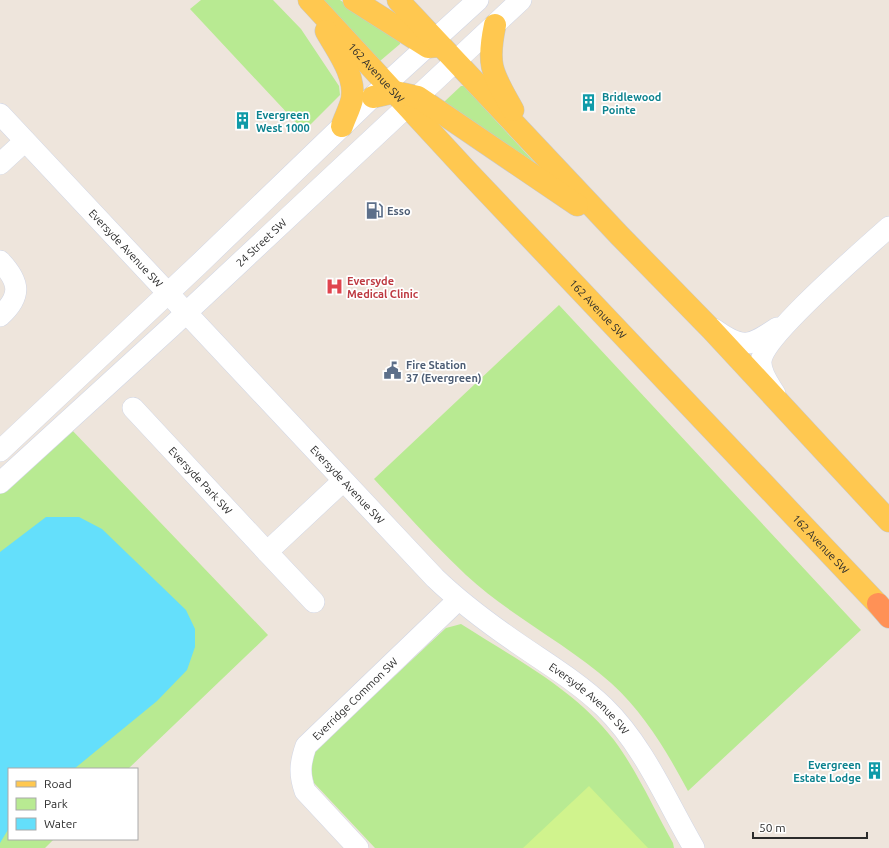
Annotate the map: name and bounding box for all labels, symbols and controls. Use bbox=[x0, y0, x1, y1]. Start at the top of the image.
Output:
street label: 162 Avenue SW bbox=[346, 40, 407, 105]
place label: Bridlewood Pointe bbox=[602, 91, 661, 116]
building icon: Bridlewood Pointe bbox=[579, 93, 599, 113]
place label: Evergreen West 1000 bbox=[256, 109, 310, 134]
building icon: Evergreen West 1000 bbox=[233, 111, 253, 131]
fuel station icon: Esso bbox=[364, 201, 384, 221]
place label: Esso bbox=[387, 205, 411, 217]
street label: Eversyde Avenue SW bbox=[86, 207, 165, 290]
street label: 24 Street SW bbox=[234, 216, 289, 269]
place label: Eversyde Medical Clinic bbox=[347, 275, 419, 300]
hospital icon: Eversyde Medical Clinic bbox=[324, 277, 344, 297]
street label: 162 Avenue SW bbox=[567, 277, 629, 341]
place label: Fire Station 37 (Evergreen) bbox=[406, 359, 481, 385]
public building icon: Fire Station 37 (Evergreen) bbox=[383, 361, 403, 381]
street label: Eversyde Avenue SW bbox=[308, 443, 387, 526]
street label: Eversyde Park SW bbox=[166, 445, 235, 516]
street label: 162 Avenue SW bbox=[790, 512, 852, 576]
street label: Everridge Common SW bbox=[310, 655, 400, 742]
street label: Eversyde Avenue SW bbox=[547, 660, 631, 736]
place label: Evergreen Estate Lodge bbox=[793, 759, 861, 784]
building icon: Evergreen Estate Lodge bbox=[864, 761, 884, 781]
legend bbox=[8, 768, 138, 840]
text: Road bbox=[44, 777, 72, 790]
text: Park bbox=[44, 797, 68, 810]
scale bar bbox=[753, 814, 867, 840]
text: Water bbox=[44, 817, 77, 830]
text: 50 m bbox=[759, 821, 786, 834]

